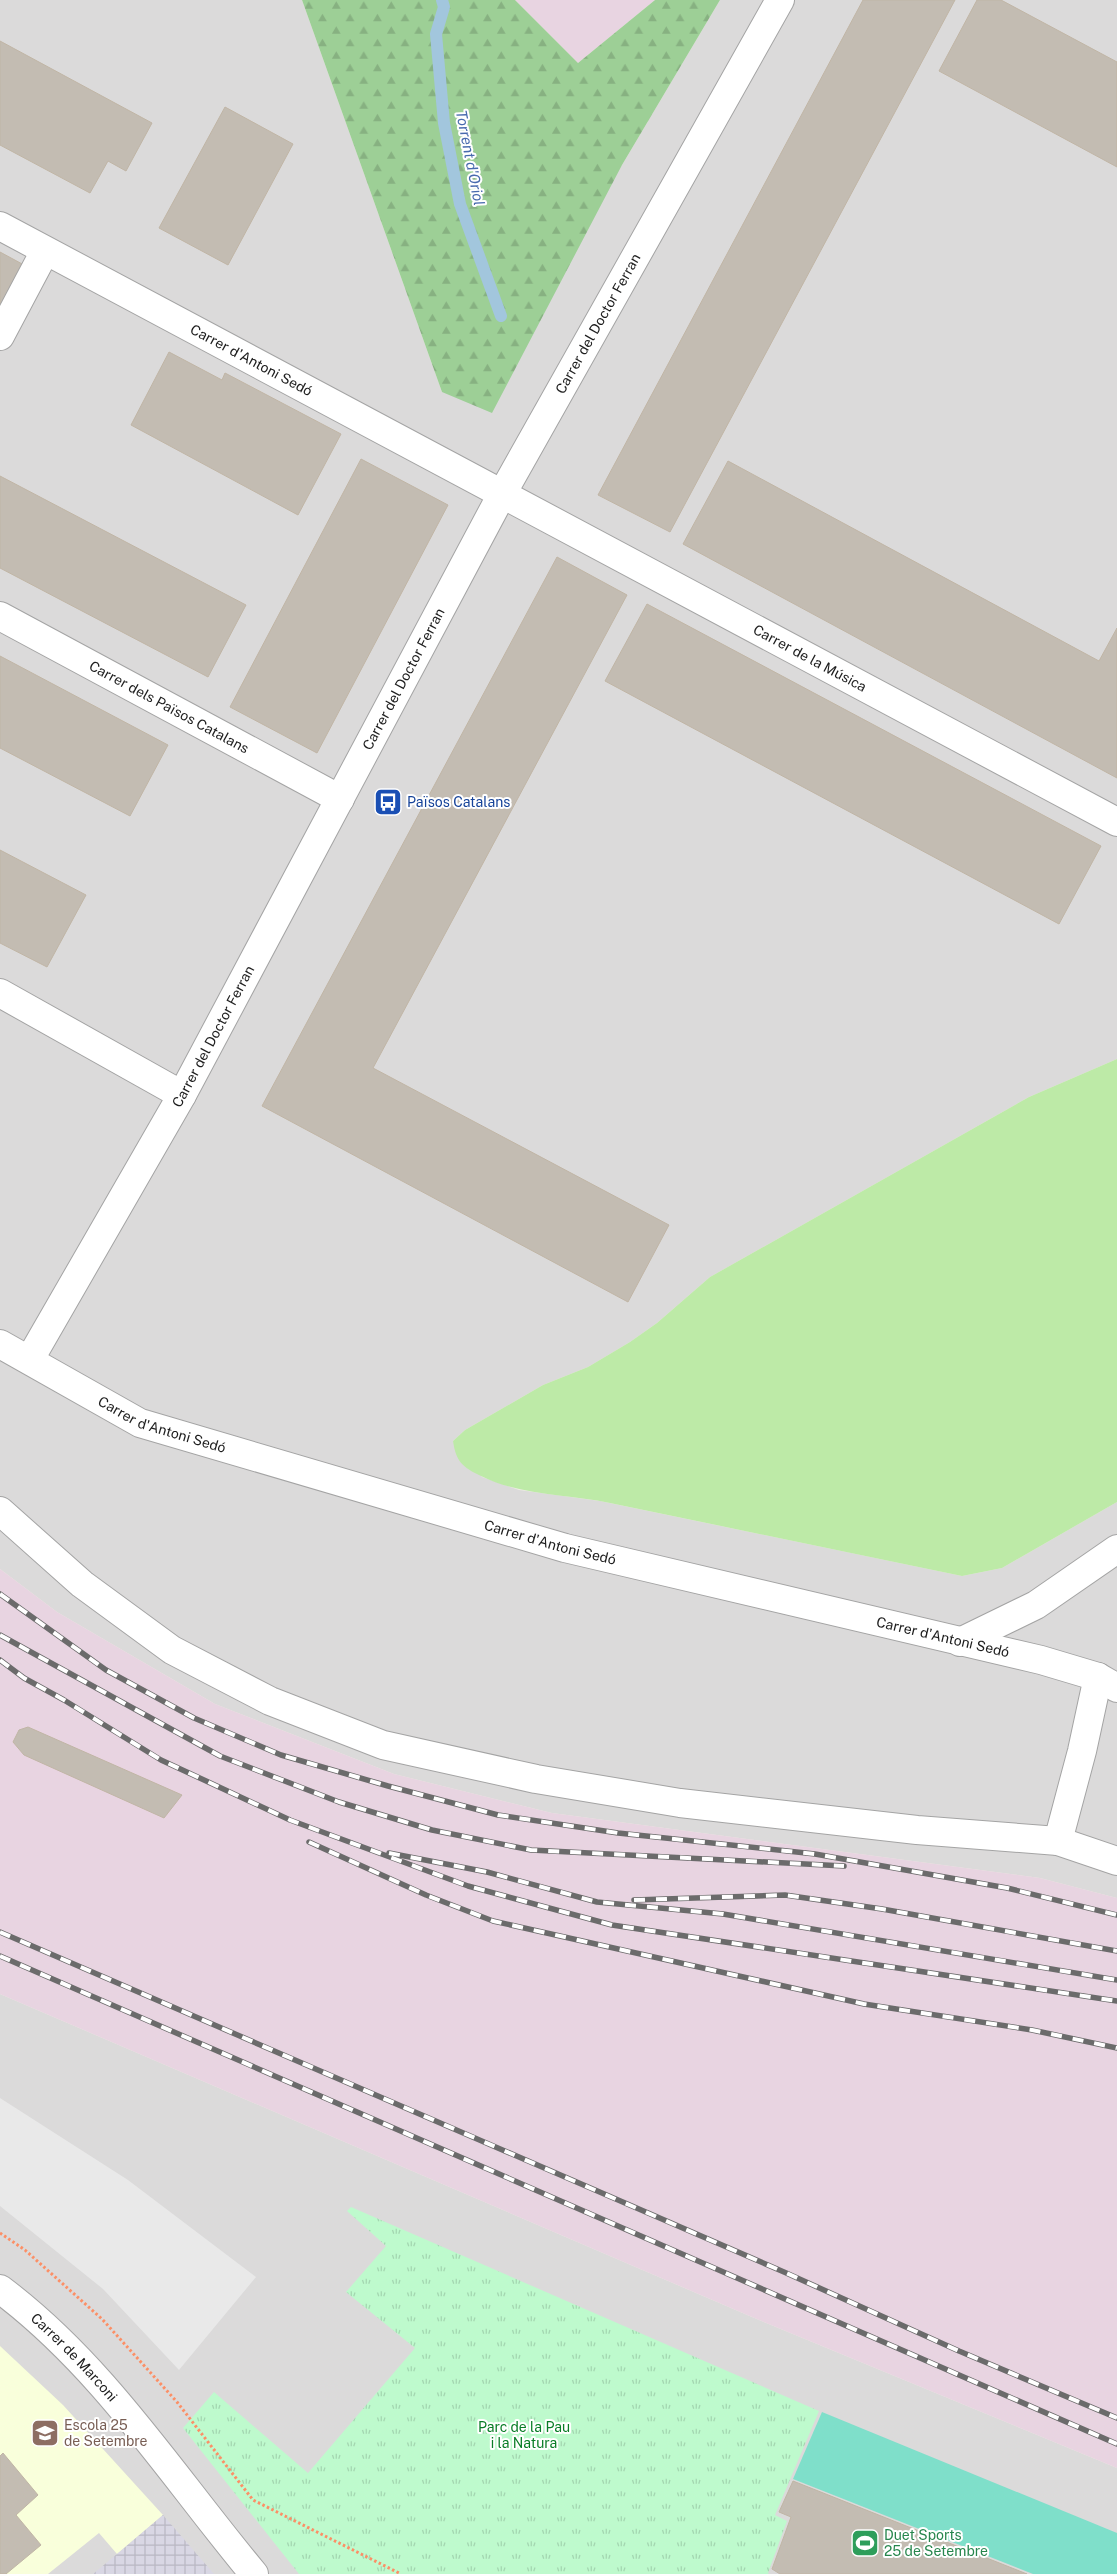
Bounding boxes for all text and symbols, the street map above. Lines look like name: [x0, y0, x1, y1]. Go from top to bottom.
water label: Torrent d'Oriol: [453, 109, 488, 207]
street label: Carrer del Doctor Ferran: [552, 251, 644, 397]
street label: Carrer d'Antoni Sedó: [188, 321, 315, 399]
street label: Carrer del Doctor Ferran: [359, 605, 448, 753]
street label: Carrer de la Música: [751, 621, 869, 695]
street label: Carrer dels Països Catalans: [86, 658, 252, 756]
bus stop icon: Països Catalans: [373, 787, 403, 817]
place label: Països Catalans: [407, 794, 510, 810]
street label: Carrer del Doctor Ferran: [169, 963, 257, 1110]
street label: Carrer d'Antoni Sedó: [95, 1393, 228, 1456]
street label: Carrer d'Antoni Sedó: [482, 1517, 618, 1568]
street label: Carrer d'Antoni Sedó: [875, 1614, 1011, 1660]
street label: Carrer de Marconi: [28, 2310, 121, 2405]
place label: Escola 25 de Setembre: [64, 2417, 148, 2449]
school or university icon: Escola 25 de Setembre: [30, 2418, 60, 2448]
park label: Parc de la Pau i la Natura: [478, 2419, 570, 2451]
place label: Duet Sports 25 de Setembre: [884, 2527, 988, 2559]
sports icon: Duet Sports 25 de Setembre: [850, 2528, 880, 2558]

